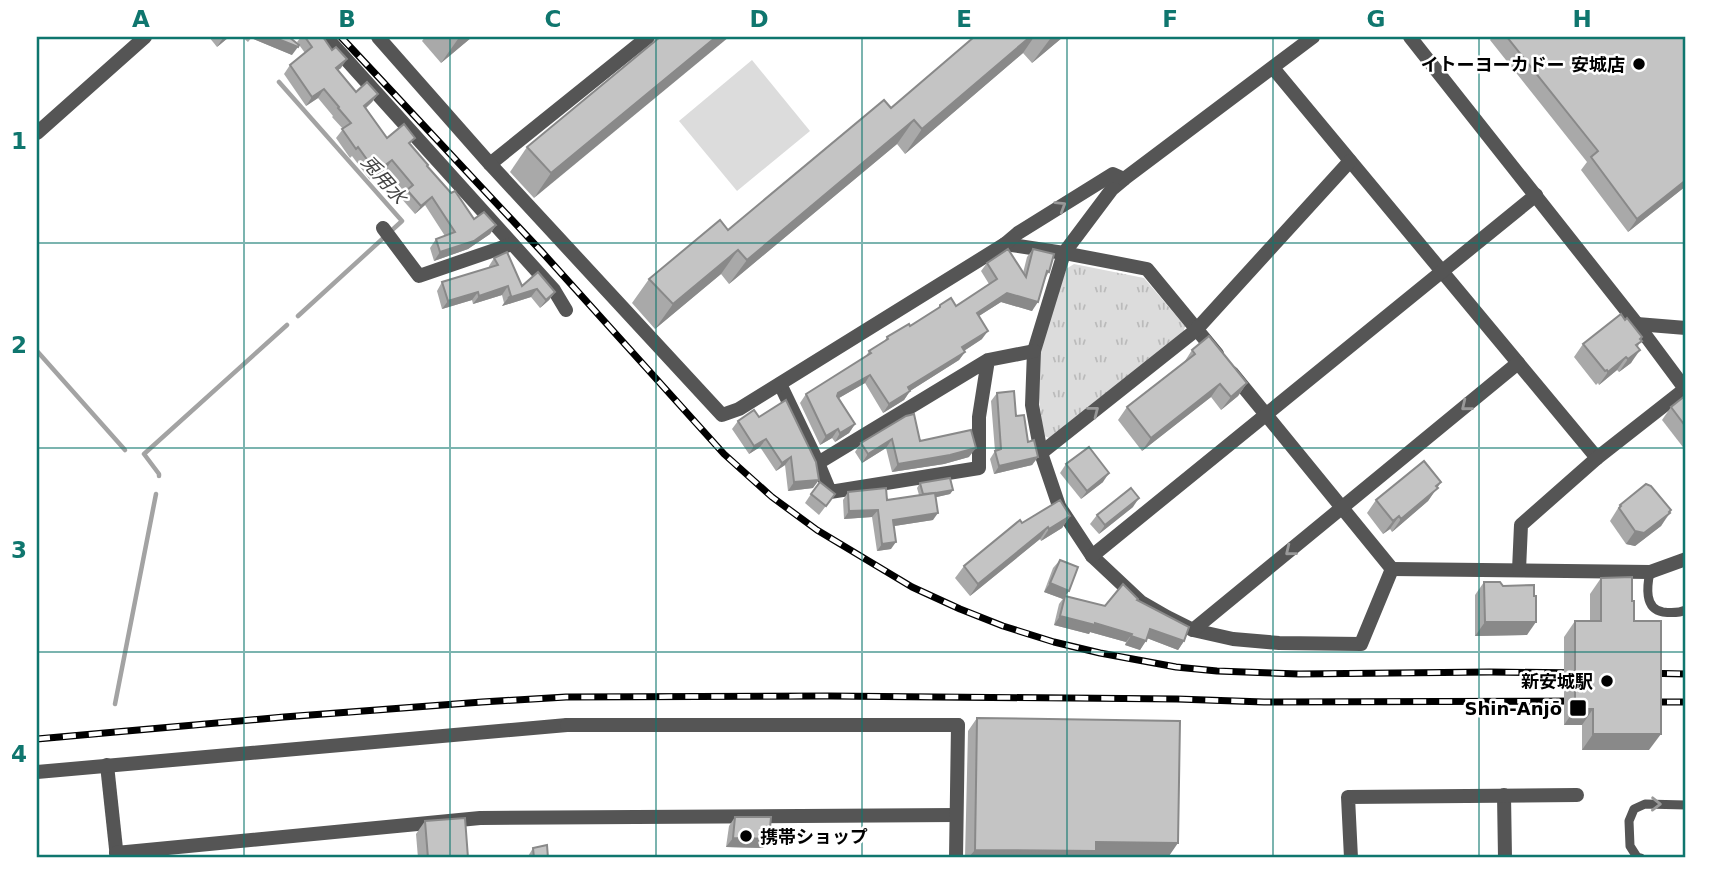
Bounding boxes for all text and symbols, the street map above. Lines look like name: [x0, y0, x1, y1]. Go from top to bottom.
text: A: [132, 6, 150, 32]
text: B: [338, 6, 356, 32]
text: C: [545, 6, 561, 32]
text: D: [749, 6, 769, 32]
text: E: [956, 6, 972, 32]
text: F: [1162, 6, 1178, 32]
text: G: [1367, 6, 1385, 32]
text: H: [1572, 6, 1592, 32]
place label: イトーヨーカドー 安城店: [1421, 54, 1625, 75]
marker: イトーヨーカドー 安城店: [1631, 56, 1647, 72]
text: 1: [11, 128, 27, 154]
water label: 兎用水: [357, 150, 412, 209]
one-way arrow: [1054, 201, 1067, 214]
text: 2: [11, 332, 27, 358]
one-way arrow: [1461, 398, 1474, 410]
one-way arrow: [1087, 406, 1099, 419]
text: 3: [11, 537, 27, 563]
one-way arrow: [1285, 542, 1297, 555]
place label: 新安城駅: [1521, 671, 1593, 692]
marker: 新安城駅: [1599, 673, 1615, 689]
place label: Shin-Anjō: [1464, 698, 1562, 719]
marker: Shin-Anjō: [1568, 698, 1588, 718]
text: 4: [11, 741, 27, 767]
one-way arrow: [1652, 796, 1662, 812]
place label: 携帯ショップ: [760, 826, 868, 847]
marker: 携帯ショップ: [738, 828, 754, 844]

